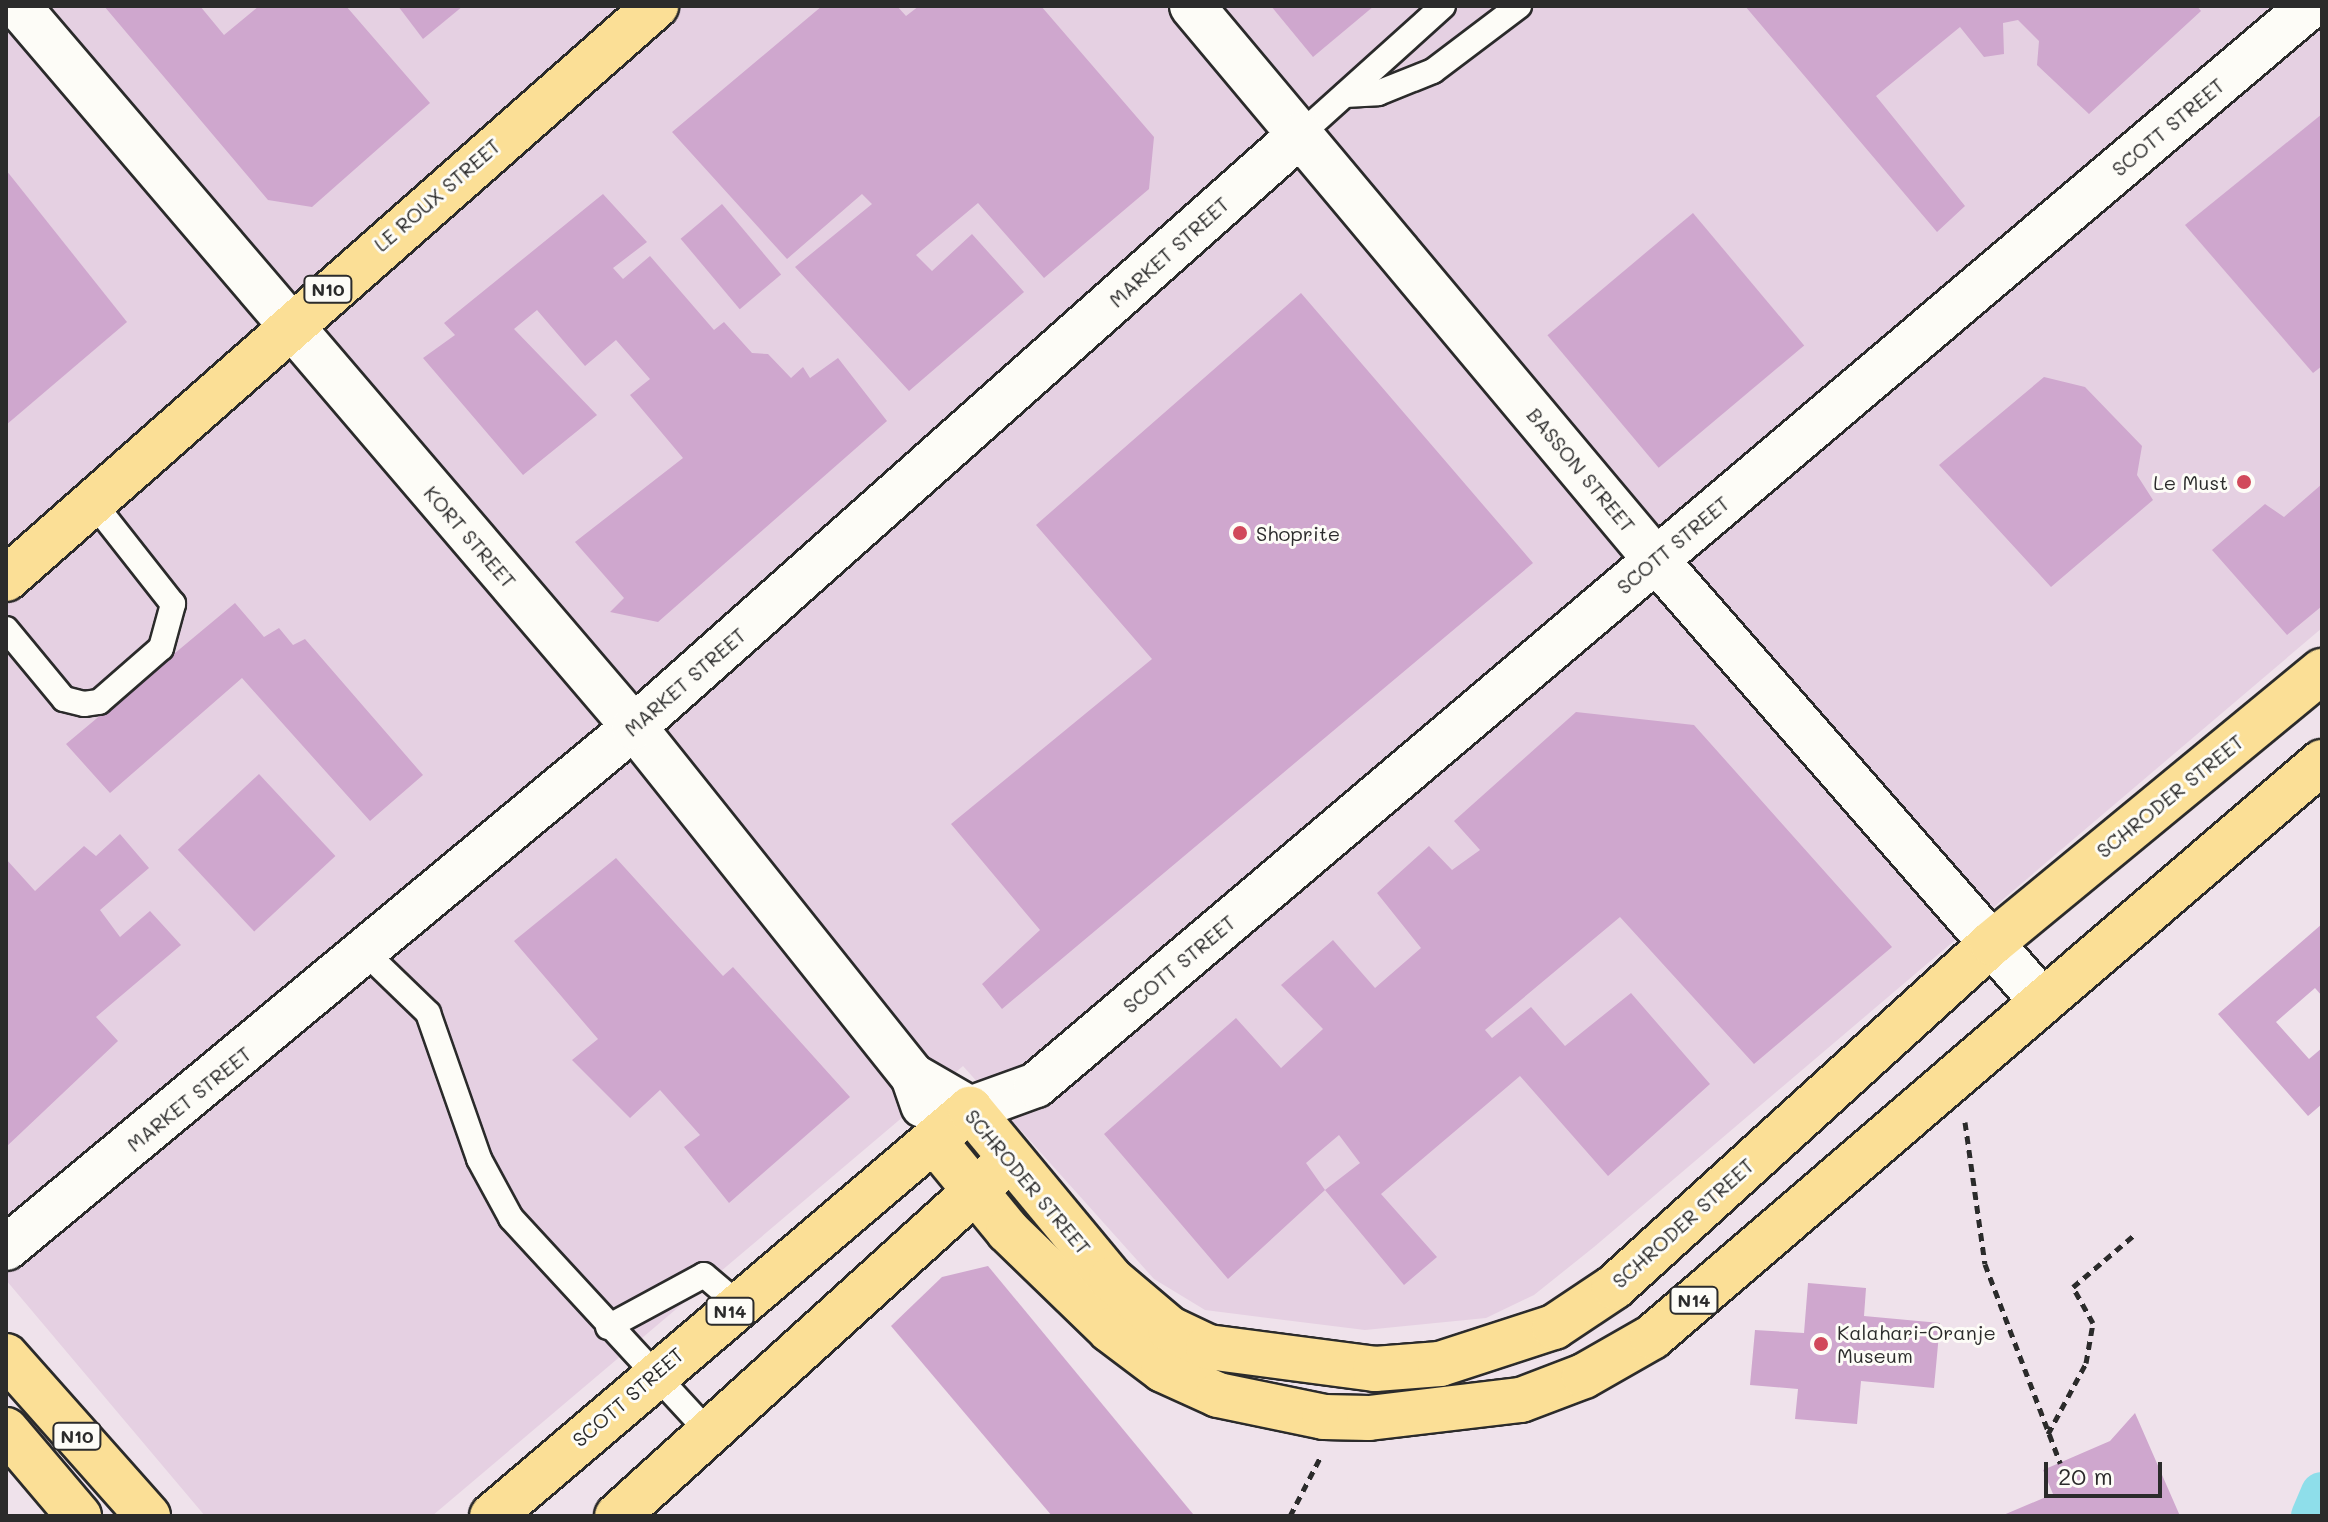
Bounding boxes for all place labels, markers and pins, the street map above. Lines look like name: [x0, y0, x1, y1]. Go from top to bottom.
place label: Le Must: [2153, 470, 2228, 494]
marker: Le Must: [2235, 473, 2253, 491]
place label: Shoprite: [1256, 521, 1340, 545]
marker: Shoprite: [1231, 524, 1249, 542]
place label: Kalahari-Oranje Museum: [1837, 1320, 1996, 1367]
marker: Kalahari-Oranje Museum: [1812, 1335, 1830, 1353]

